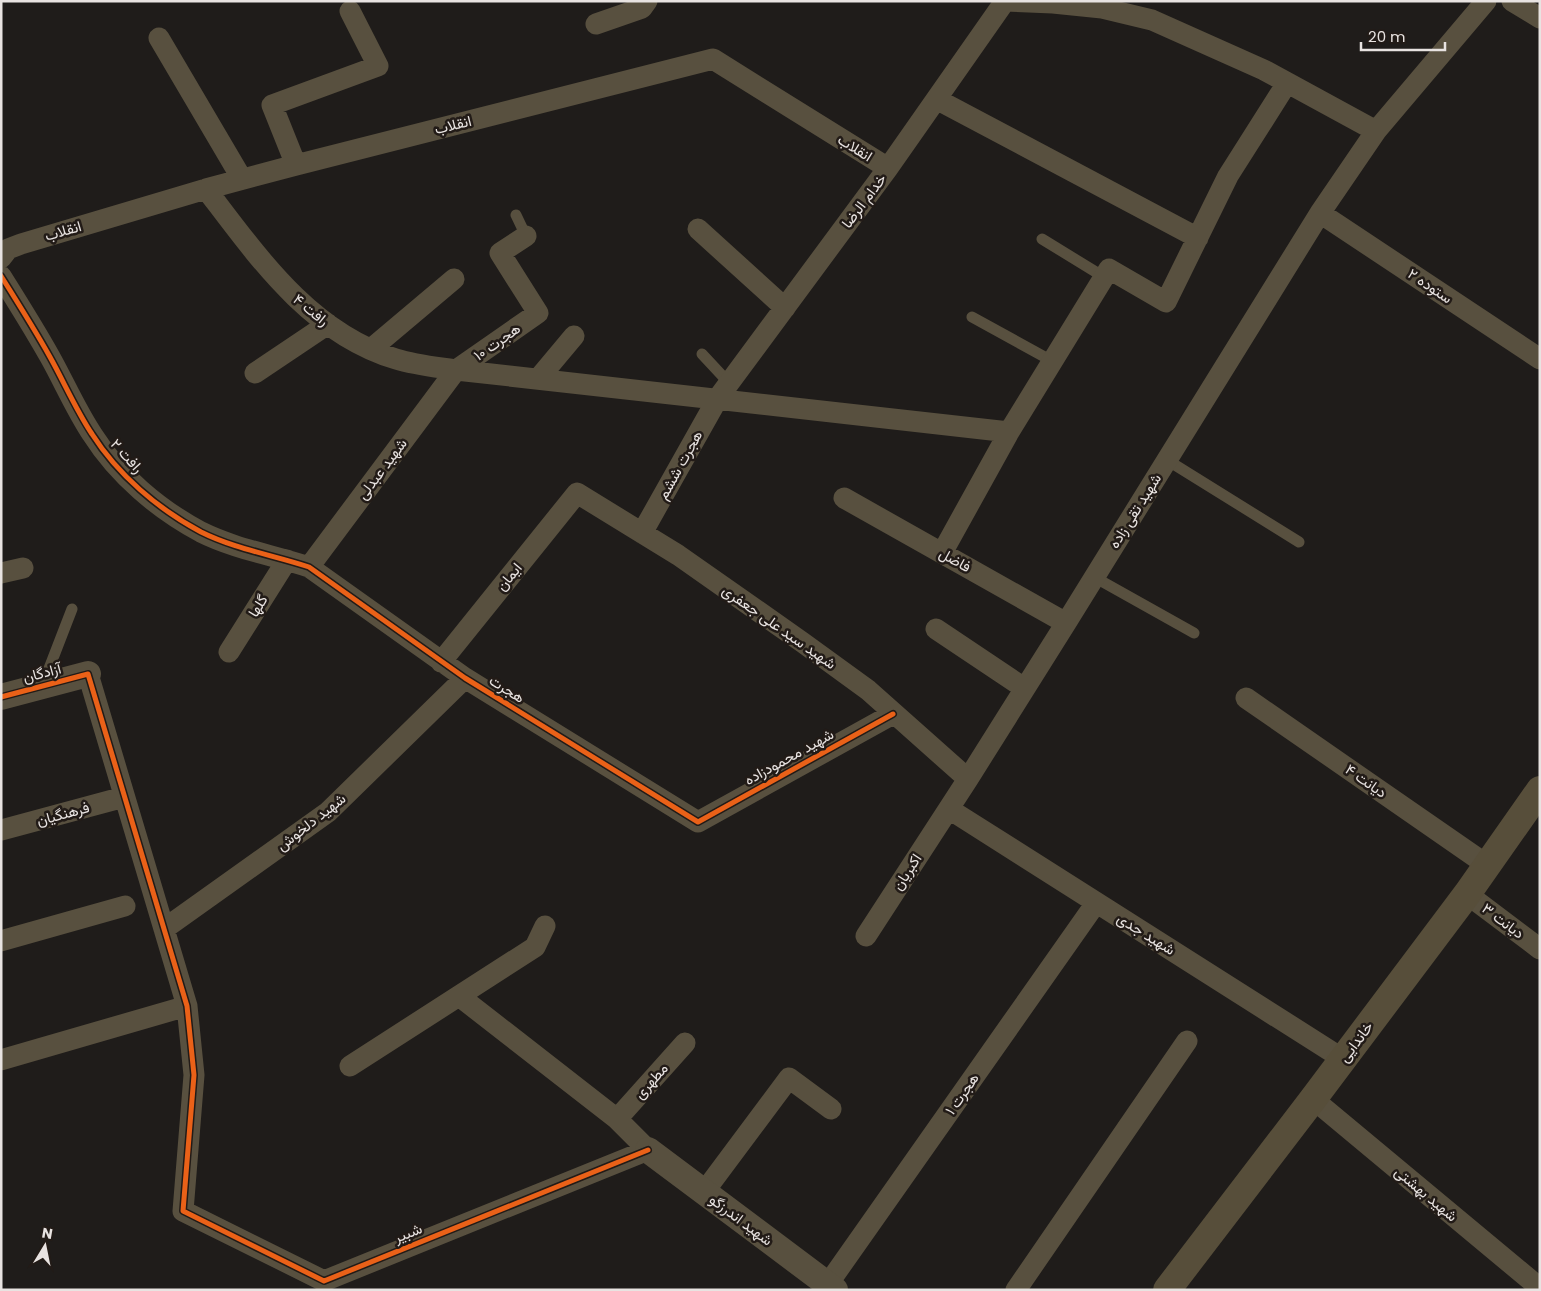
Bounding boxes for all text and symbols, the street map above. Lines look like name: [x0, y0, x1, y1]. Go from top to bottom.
scale bar: [1361, 20, 1445, 52]
text: 20 m: [1368, 26, 1406, 47]
street label: انقلاب: [432, 110, 474, 139]
street label: انقلاب: [834, 129, 877, 166]
street label: خدام الرضا: [836, 169, 891, 232]
street label: انقلاب: [42, 215, 84, 246]
street label: ستوده ۲: [1404, 263, 1457, 308]
street label: رافت ۴: [289, 289, 334, 331]
street label: هجرت ۱۰: [469, 318, 524, 365]
street label: هجرت ششم: [652, 426, 707, 503]
street label: رافت ۲: [106, 434, 149, 478]
street label: شهید عبدلی: [352, 434, 412, 504]
street label: شهید تقی زاده: [1103, 469, 1166, 552]
street label: فاضل: [936, 542, 975, 577]
street label: ایمان: [491, 558, 526, 595]
street label: شهید سید علی جعفری: [718, 579, 841, 674]
street label: گلها: [243, 590, 273, 621]
street label: آزادگان: [20, 657, 65, 688]
street label: هجرت: [485, 669, 529, 708]
street label: شهید محمودزاده: [740, 723, 837, 790]
street label: دیانت ۴: [1341, 759, 1391, 803]
street label: شهید دلخوش: [272, 788, 350, 855]
street label: فرهنگیان: [34, 796, 92, 831]
street label: اکبریان: [887, 849, 926, 894]
street label: دیانت ۳: [1478, 898, 1529, 943]
street label: شهید جدی: [1113, 907, 1180, 960]
street label: خاندایی: [1333, 1017, 1378, 1066]
street label: مطهری: [629, 1058, 672, 1103]
street label: هجرت ۱: [940, 1069, 984, 1119]
street label: شهید بهشتی: [1390, 1161, 1462, 1226]
street label: شهید اندرزگو: [705, 1189, 777, 1250]
street label: شبیر: [390, 1217, 425, 1248]
north arrow: [20, 1221, 70, 1271]
text: N: [40, 1222, 54, 1244]

